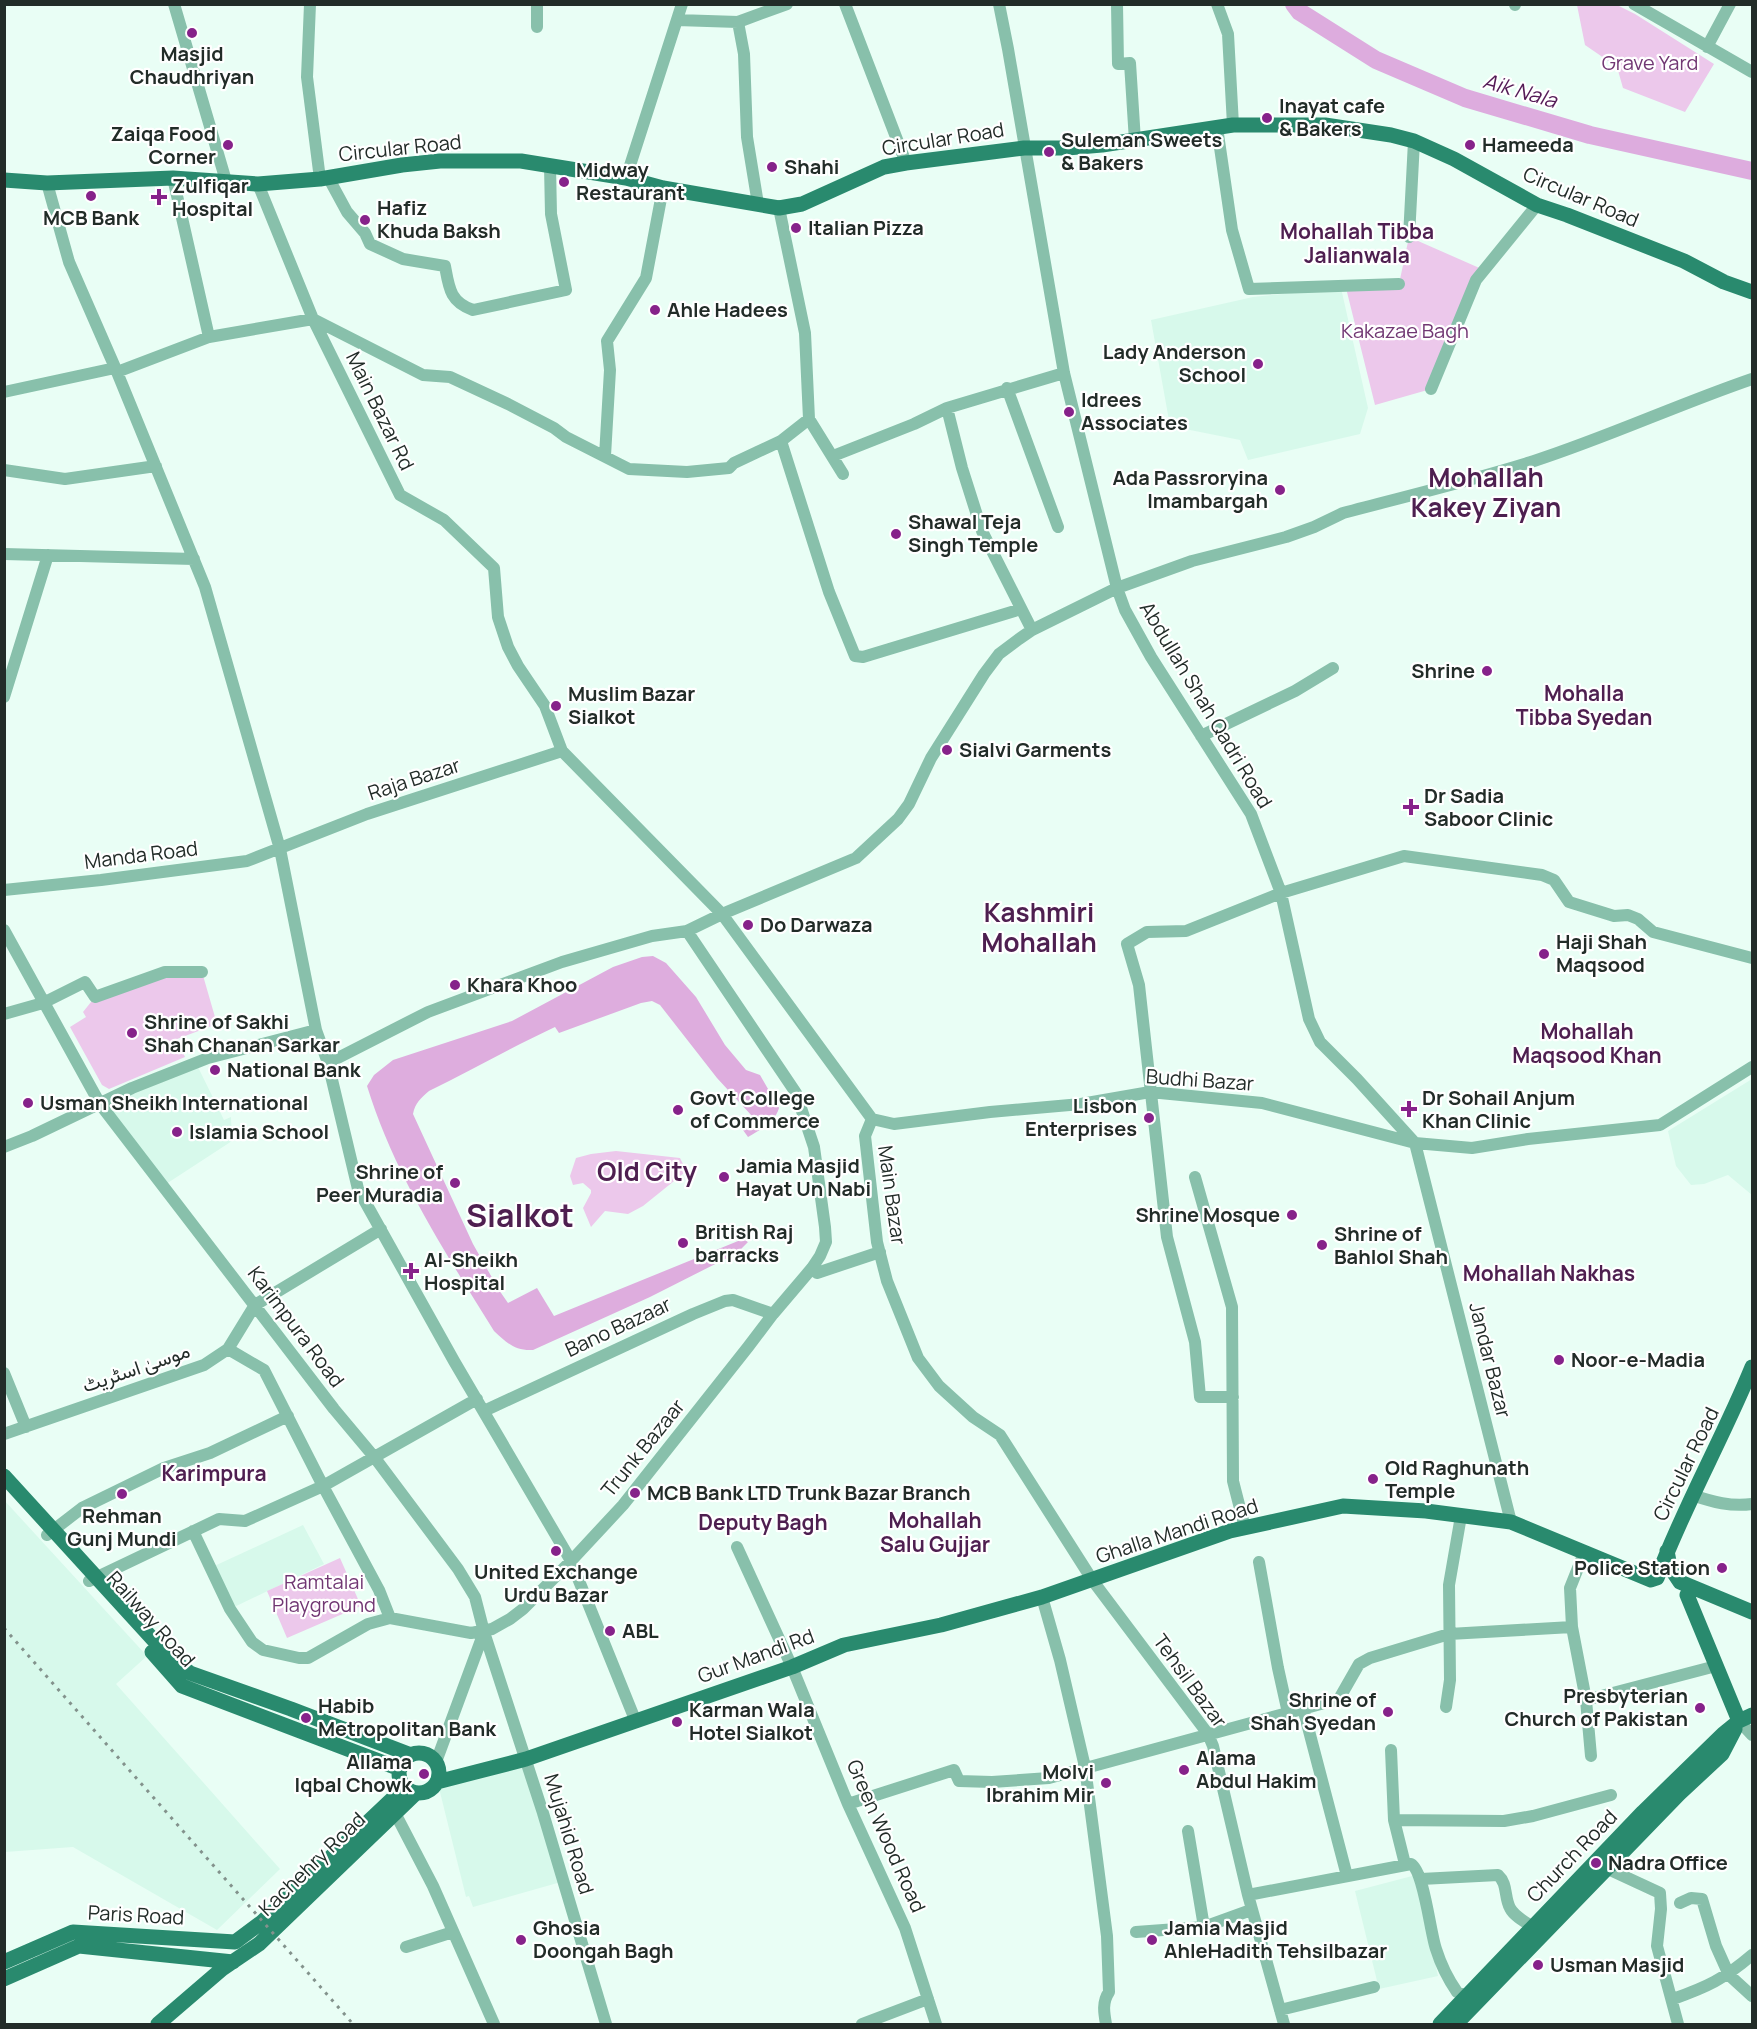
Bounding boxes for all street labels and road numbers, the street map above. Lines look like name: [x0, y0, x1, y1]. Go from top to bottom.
street label: Circular Road: [880, 116, 1006, 161]
street label: Circular Road: [337, 128, 463, 167]
street label: Circular Road: [1519, 160, 1643, 233]
street label: Main Bazar Rd: [340, 347, 421, 475]
street label: Abdullah Shah Qadri Road: [1134, 596, 1279, 813]
street label: Raja Bazar: [364, 751, 463, 806]
street label: Manda Road: [83, 834, 199, 875]
street label: Budhi Bazar: [1145, 1062, 1255, 1097]
street label: Main Bazar: [872, 1143, 913, 1246]
street label: Karimpura Road: [242, 1261, 351, 1393]
street label: Bano Bazaar: [561, 1290, 675, 1363]
street label: Jandar Bazar: [1463, 1299, 1518, 1420]
street label: موسیٰ اسٹریٹ: [78, 1337, 193, 1399]
street label: Trunk Bazaar: [595, 1393, 690, 1502]
street label: Circular Road: [1646, 1402, 1725, 1525]
street label: Ghalla Mandi Road: [1092, 1492, 1261, 1570]
street label: Railway Road: [101, 1565, 202, 1672]
street label: Gur Mandi Rd: [694, 1622, 818, 1689]
street label: Tehsil Bazar: [1147, 1629, 1233, 1733]
street label: Green Wood Road: [841, 1755, 932, 1916]
street label: Mujahid Road: [538, 1770, 601, 1897]
street label: Church Road: [1520, 1803, 1623, 1908]
street label: Kachehry Road: [252, 1806, 371, 1921]
street label: Paris Road: [87, 1898, 185, 1931]

